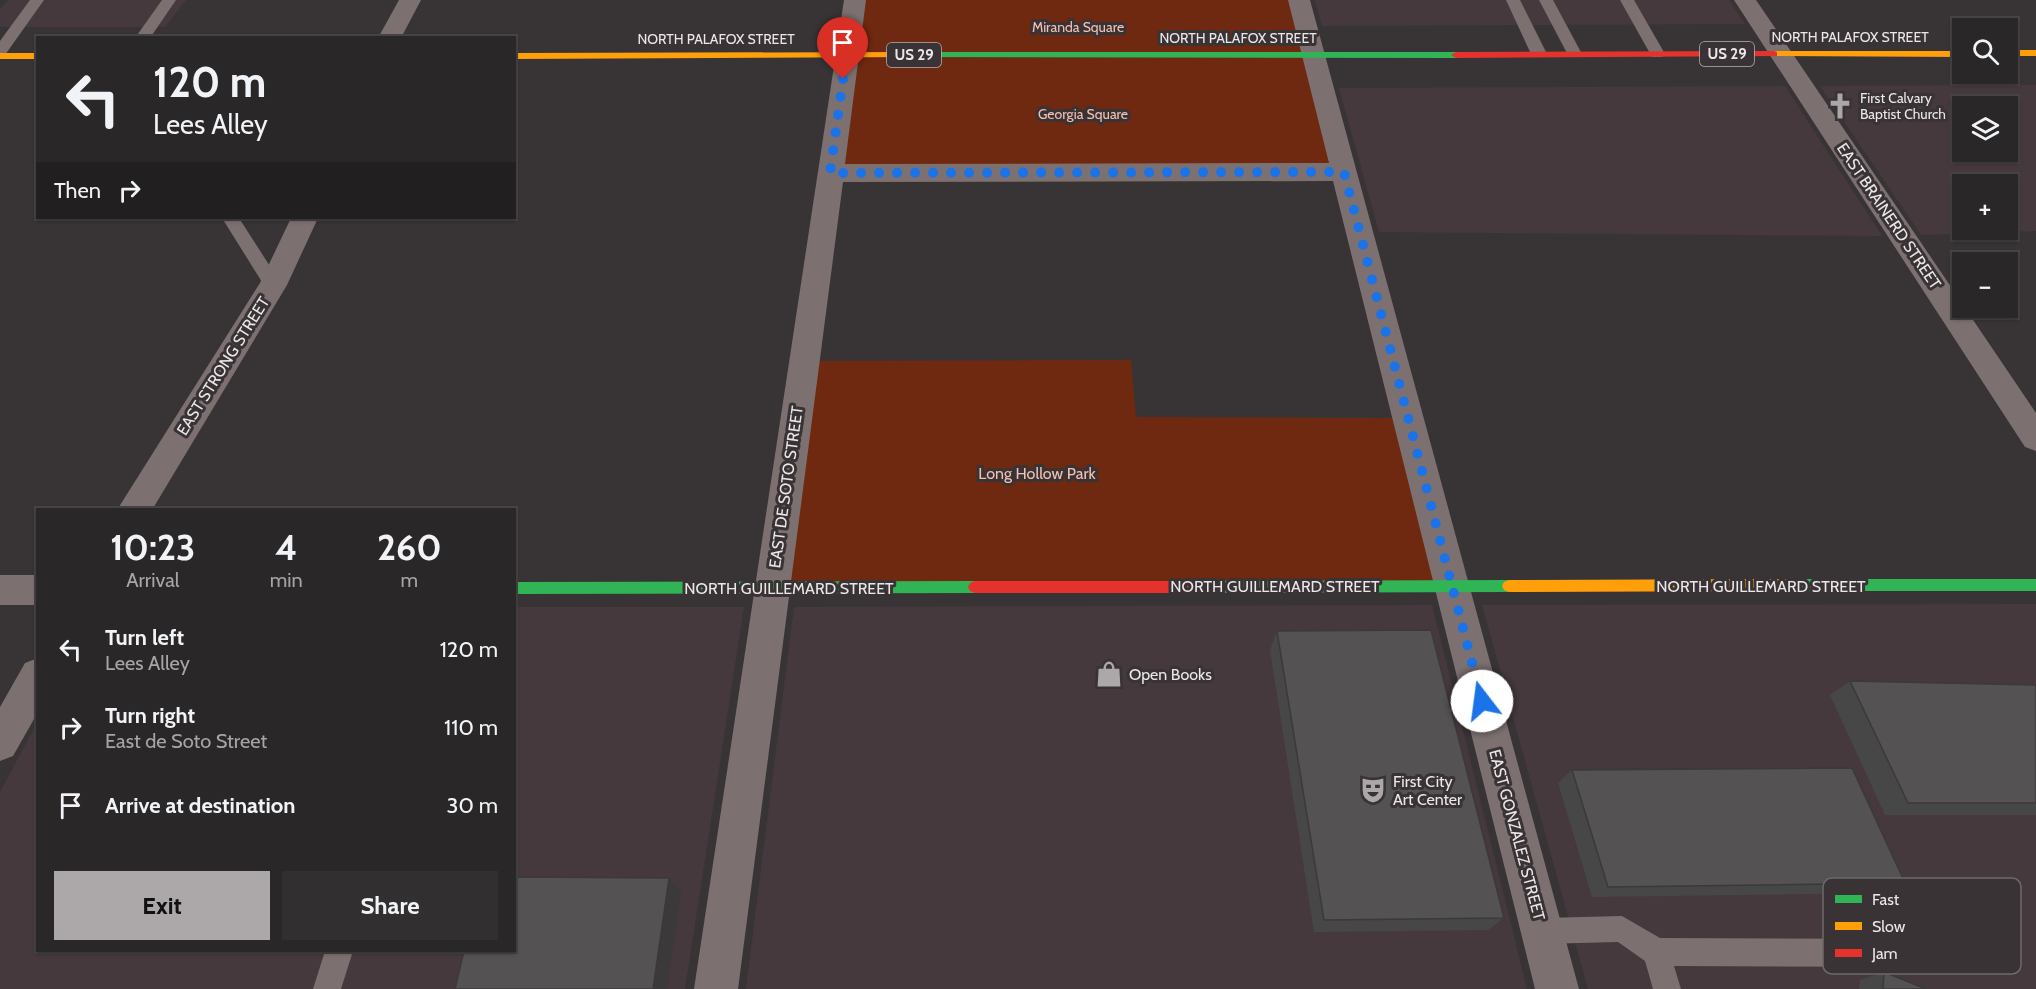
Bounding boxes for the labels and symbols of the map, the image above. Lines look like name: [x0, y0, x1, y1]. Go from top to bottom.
pin: [817, 17, 868, 79]
park label: Miranda Square: [1032, 18, 1124, 36]
street label: NORTH PALAFOX STREET: [1771, 28, 1929, 46]
street label: NORTH PALAFOX STREET: [1159, 29, 1317, 47]
street label: NORTH PALAFOX STREET: [637, 30, 795, 48]
road number: US 29: [1700, 42, 1754, 66]
road number: US 29: [887, 43, 941, 67]
place label: First Calvary Baptist Church: [1860, 89, 1946, 123]
church icon: First Calvary Baptist Church: [1825, 91, 1855, 121]
park label: Georgia Square: [1038, 105, 1128, 123]
street label: EAST BRAINERD STREET: [1833, 139, 1945, 293]
street label: EAST STRONG STREET: [173, 293, 274, 439]
street label: EAST DE SOTO STREET: [765, 404, 807, 569]
park label: Long Hollow Park: [978, 464, 1096, 483]
street label: NORTH GUILLEMARD STREET: [1170, 577, 1380, 596]
street label: NORTH GUILLEMARD STREET: [1656, 577, 1866, 596]
street label: NORTH GUILLEMARD STREET: [684, 579, 894, 598]
shop icon: Open Books: [1094, 659, 1124, 689]
place label: Open Books: [1129, 665, 1212, 684]
position arrow: [1450, 669, 1514, 733]
street label: EAST GONZALEZ STREET: [1485, 747, 1549, 923]
place label: First City Art Center: [1393, 772, 1463, 809]
theatre icon: First City Art Center: [1358, 775, 1388, 805]
legend: [1823, 878, 2021, 974]
text: Fast: [1872, 890, 1900, 909]
text: Slow: [1872, 917, 1906, 936]
text: Jam: [1871, 944, 1898, 963]

